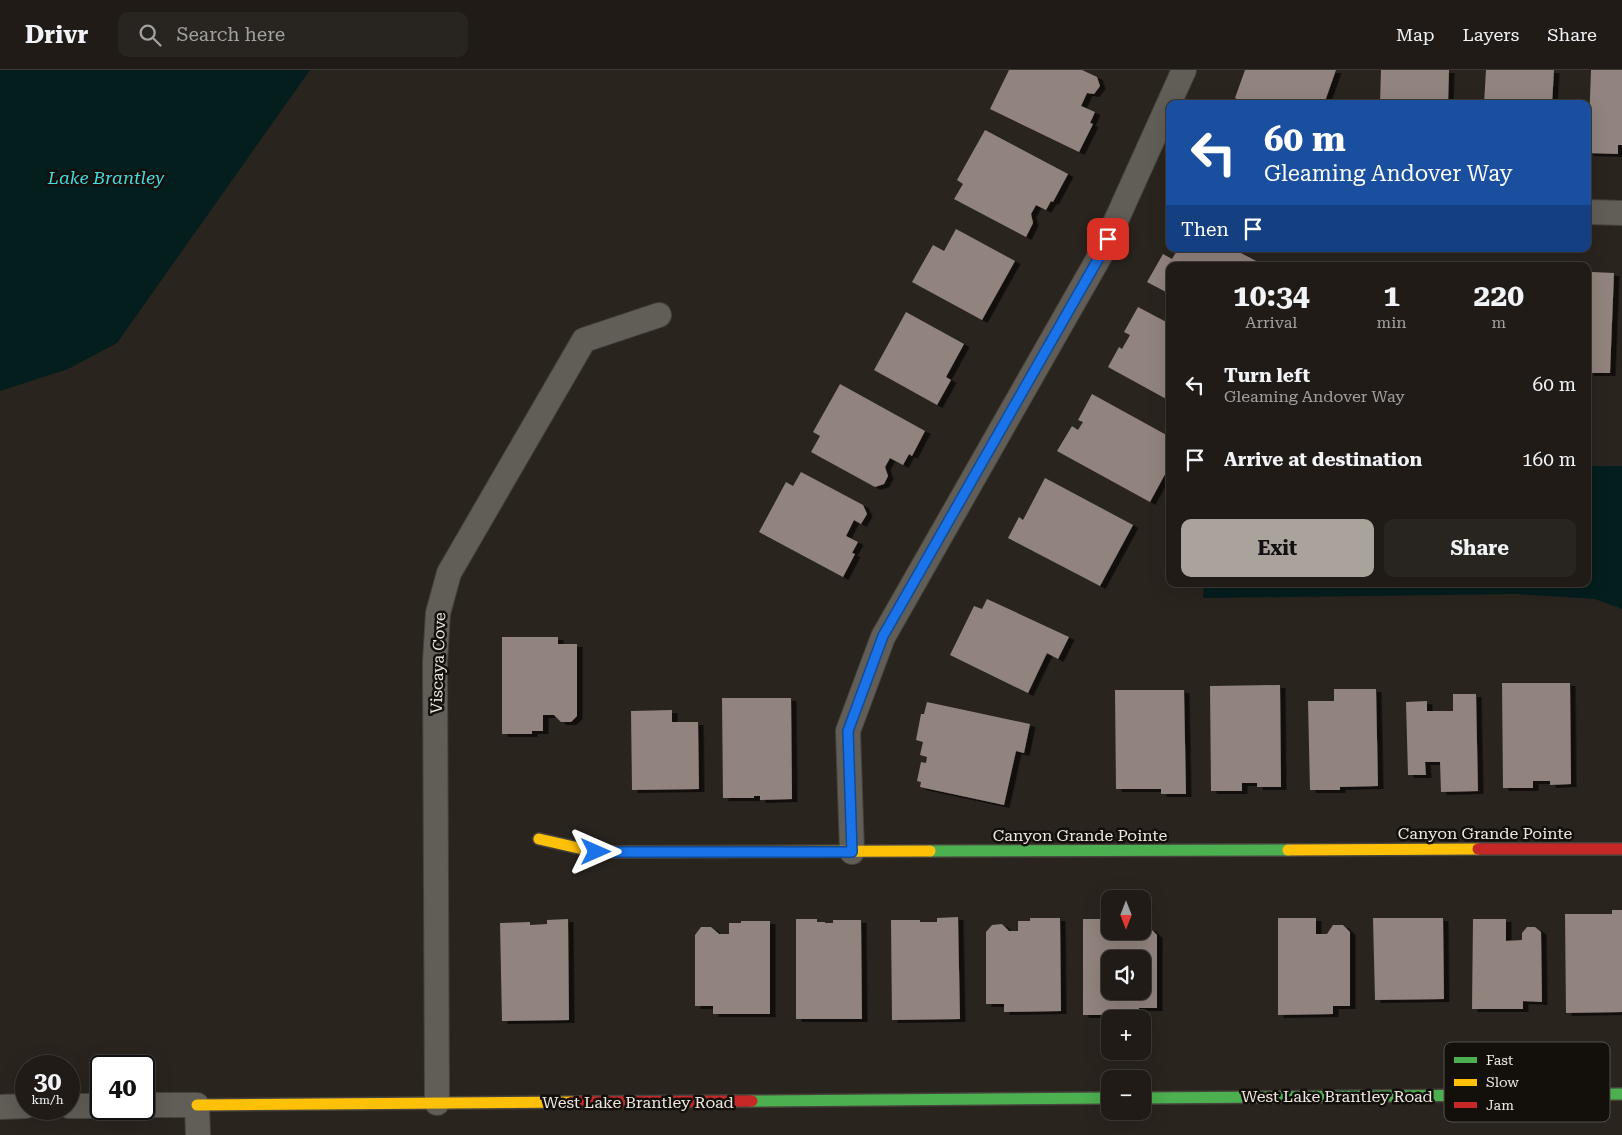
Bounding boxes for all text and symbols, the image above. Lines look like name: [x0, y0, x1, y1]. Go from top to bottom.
search box: [118, 12, 468, 57]
text: Drivr: [25, 21, 88, 49]
icon: search: [136, 21, 164, 49]
text: Search here: [176, 23, 285, 46]
text: Map: [1396, 24, 1435, 45]
text: Layers: [1463, 24, 1519, 45]
text: Share: [1547, 24, 1597, 45]
text: 60 m: [1264, 119, 1346, 160]
icon: left: [1181, 120, 1246, 185]
text: Gleaming Andover Way: [1264, 161, 1513, 186]
water label: Lake Brantley: [47, 167, 165, 188]
icon: arrive: [1239, 215, 1267, 243]
pin: [1087, 218, 1129, 260]
text: Then: [1181, 218, 1229, 241]
icon: arrive: [1094, 225, 1122, 253]
text: 10:34: [1233, 278, 1310, 313]
text: 1: [1383, 278, 1400, 313]
text: 220: [1474, 278, 1524, 313]
text: Arrival: [1245, 313, 1297, 332]
text: min: [1377, 313, 1407, 332]
text: m: [1491, 313, 1506, 332]
text: Turn left: [1224, 364, 1310, 387]
icon: left: [1181, 371, 1209, 399]
text: 60 m: [1533, 373, 1576, 396]
text: Gleaming Andover Way: [1224, 387, 1405, 406]
icon: arrive: [1181, 446, 1209, 474]
text: Arrive at destination: [1224, 448, 1422, 471]
text: 160 m: [1522, 448, 1576, 471]
button: Exit: [1181, 519, 1374, 577]
button: Share: [1384, 519, 1576, 577]
street label: Viscaya Cove: [427, 612, 449, 714]
street label: Canyon Grande Pointe: [1398, 824, 1572, 843]
position arrow: [569, 825, 621, 877]
street label: Canyon Grande Pointe: [993, 826, 1167, 845]
north arrow: [1101, 890, 1151, 940]
map controls: [1101, 890, 1151, 1120]
button: sound: [1101, 950, 1151, 1000]
button: +: [1101, 1010, 1151, 1060]
legend: [1444, 1042, 1610, 1122]
text: Fast: [1486, 1052, 1513, 1068]
speed limit sign: 40: [90, 1055, 155, 1120]
text: 30: [33, 1067, 62, 1096]
button: −: [1101, 1070, 1151, 1120]
text: Slow: [1486, 1074, 1519, 1090]
street label: West Lake Brantley Road: [1241, 1087, 1433, 1106]
text: km/h: [31, 1093, 64, 1107]
street label: West Lake Brantley Road: [542, 1093, 734, 1112]
text: Jam: [1486, 1097, 1514, 1113]

